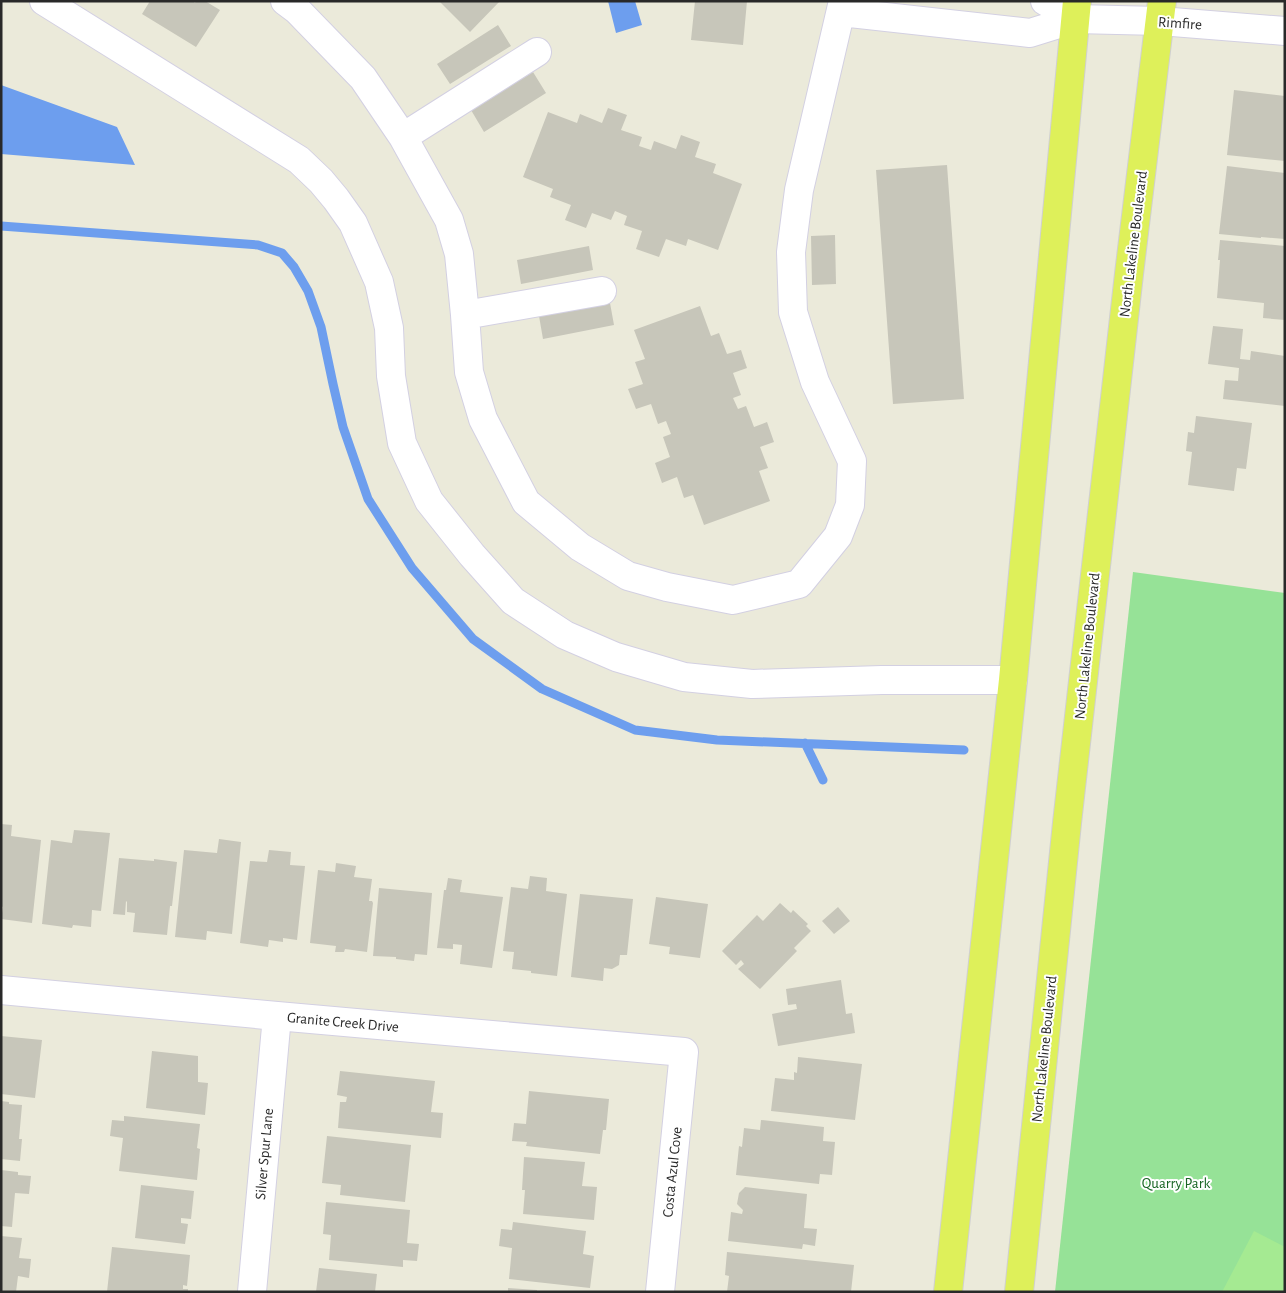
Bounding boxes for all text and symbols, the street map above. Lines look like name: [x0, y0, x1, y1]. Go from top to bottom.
street label: Rimfire: [1158, 14, 1202, 33]
street label: North Lakeline Boulevard: [1117, 170, 1150, 318]
street label: North Lakeline Boulevard: [1072, 572, 1103, 720]
street label: North Lakeline Boulevard: [1029, 975, 1060, 1123]
street label: Granite Creek Drive: [286, 1010, 400, 1035]
street label: Silver Spur Lane: [253, 1107, 276, 1201]
street label: Costa Azul Cove: [660, 1126, 685, 1218]
park label: Quarry Park: [1142, 1176, 1210, 1191]

